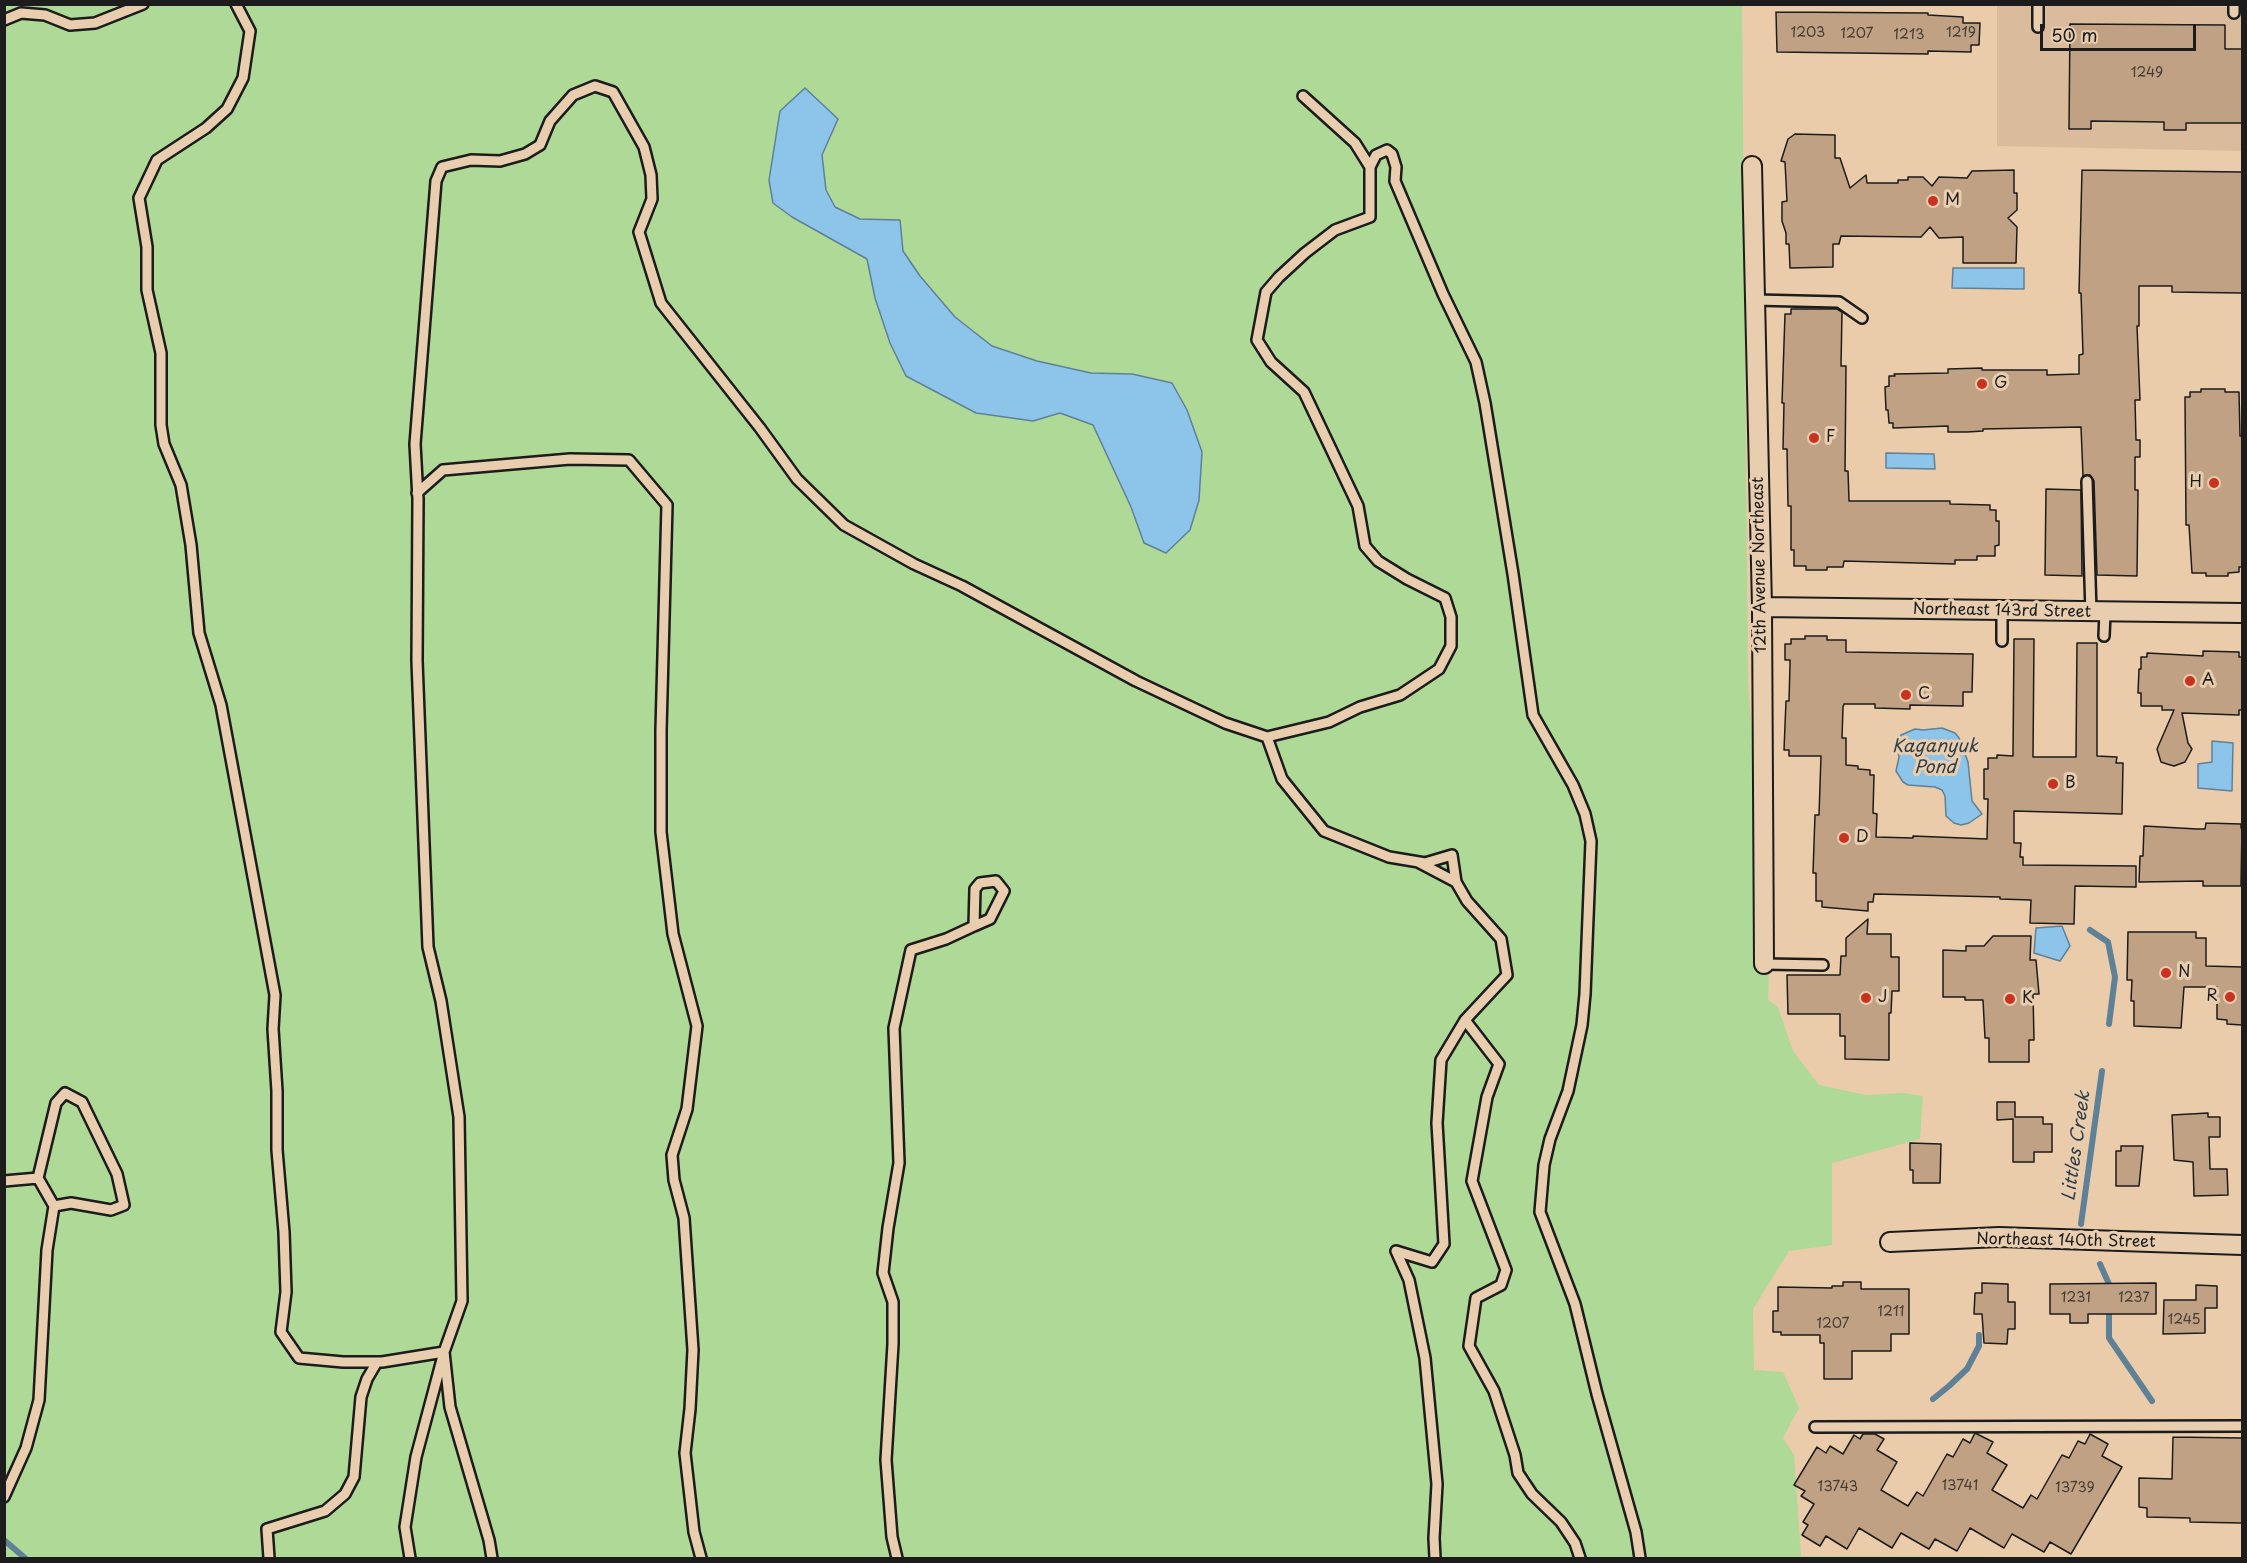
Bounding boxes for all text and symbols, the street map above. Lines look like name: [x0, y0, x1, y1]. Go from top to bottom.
scale bar: [2043, 12, 2199, 50]
text: 50 m: [2051, 21, 2098, 48]
house number: 1203: [1791, 25, 1825, 41]
house number: 1219: [1946, 25, 1976, 41]
house number: 1207: [1840, 26, 1874, 42]
house number: 1213: [1894, 27, 1924, 43]
house number: 1249: [2131, 65, 2163, 81]
place label: M: [1945, 191, 1960, 211]
marker: M: [1926, 194, 1940, 208]
place label: G: [1994, 374, 2007, 394]
marker: G: [1975, 377, 1989, 391]
place label: F: [1826, 428, 1835, 448]
marker: F: [1807, 431, 1821, 445]
place label: H: [2190, 473, 2202, 493]
marker: H: [2207, 476, 2221, 490]
street label: 12th Avenue Northeast: [1749, 477, 1771, 653]
street label: Northeast 143rd Street: [1913, 600, 2091, 622]
place label: A: [2202, 671, 2214, 691]
marker: A: [2183, 674, 2197, 688]
place label: C: [1918, 685, 1930, 705]
marker: C: [1899, 688, 1913, 702]
water label: Kaganyuk Pond: [1892, 736, 1978, 778]
place label: B: [2065, 774, 2076, 794]
marker: B: [2046, 777, 2060, 791]
place label: D: [1856, 828, 1869, 848]
marker: D: [1837, 831, 1851, 845]
place label: N: [2178, 963, 2191, 983]
marker: N: [2159, 966, 2173, 980]
place label: R: [2206, 987, 2218, 1007]
place label: J: [1878, 988, 1888, 1008]
place label: K: [2022, 989, 2033, 1009]
marker: R: [2223, 990, 2237, 1004]
marker: J: [1859, 991, 1873, 1005]
marker: K: [2003, 992, 2017, 1006]
water label: Littles Creek: [2059, 1090, 2095, 1202]
street label: Northeast 140th Street: [1976, 1230, 2156, 1252]
house number: 1231: [2061, 1290, 2091, 1306]
house number: 1237: [2118, 1290, 2150, 1306]
house number: 1211: [1877, 1304, 1905, 1320]
house number: 1245: [2167, 1312, 2201, 1328]
house number: 1207: [1816, 1316, 1850, 1332]
house number: 13741: [1942, 1478, 1978, 1494]
house number: 13743: [1818, 1479, 1858, 1495]
house number: 13739: [2055, 1480, 2095, 1496]

